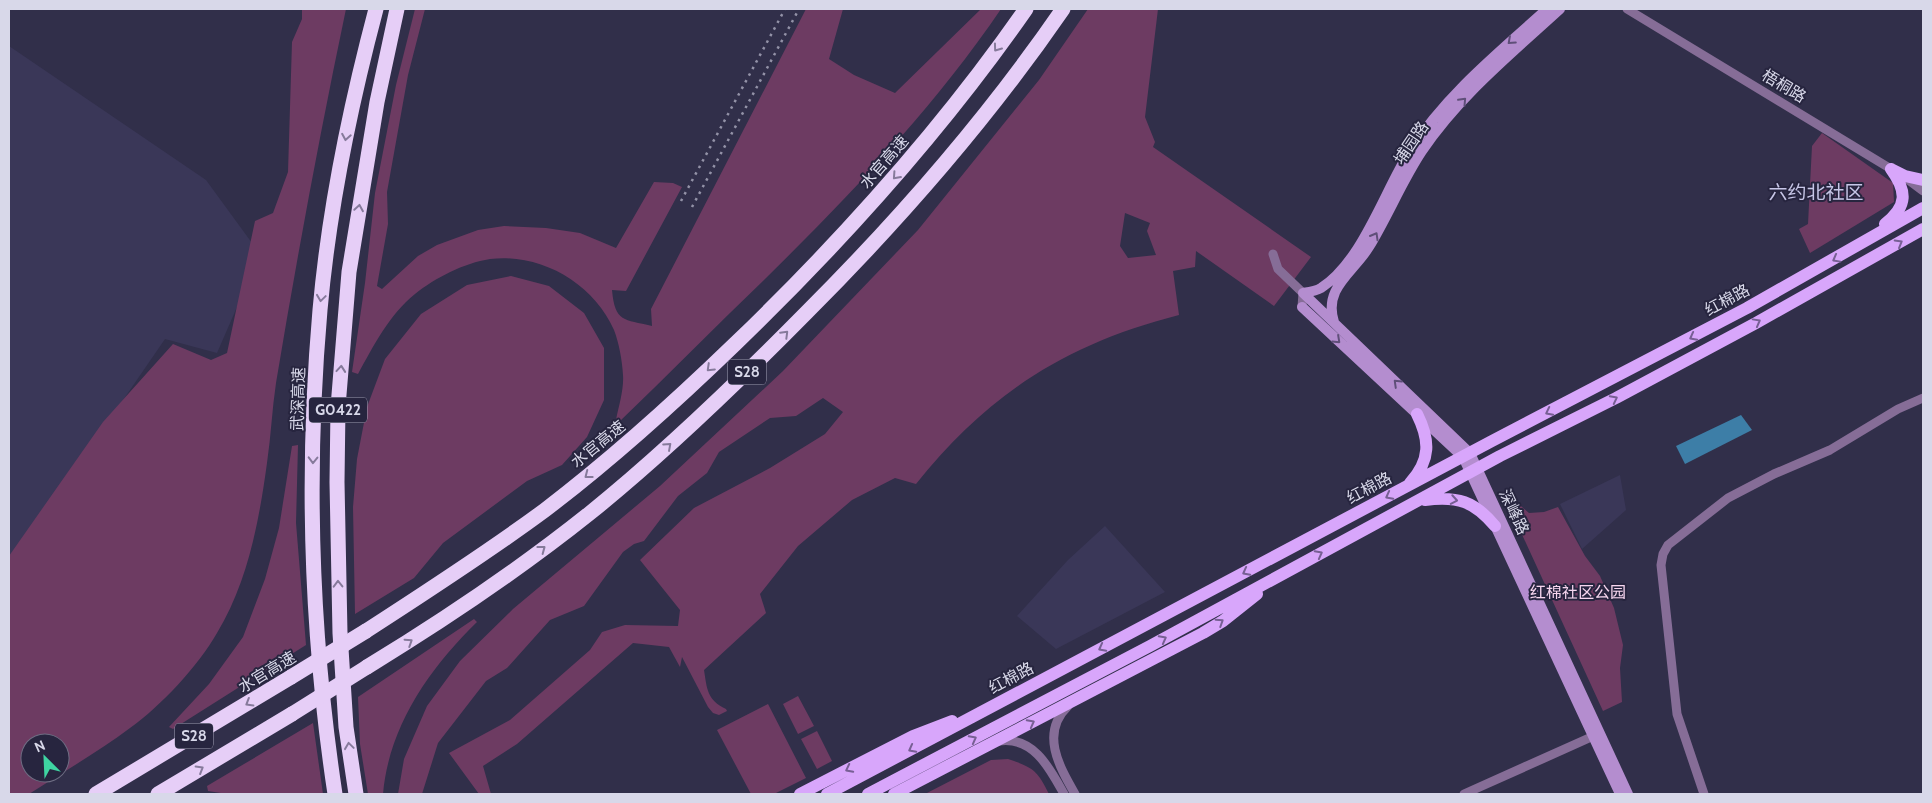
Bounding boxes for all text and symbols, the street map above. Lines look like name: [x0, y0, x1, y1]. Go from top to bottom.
one-way arrow: [1507, 36, 1516, 45]
one-way arrow: [994, 43, 1004, 52]
street label: 梧桐路: [1759, 65, 1809, 107]
one-way arrow: [1457, 97, 1466, 106]
street label: 埔园路: [1390, 118, 1432, 168]
street label: 水官高速: [856, 132, 912, 192]
one-way arrow: [342, 133, 352, 141]
one-way arrow: [893, 170, 902, 179]
district label: 六约北社区: [1768, 181, 1864, 204]
one-way arrow: [353, 203, 363, 212]
one-way arrow: [1369, 233, 1379, 242]
one-way arrow: [1894, 239, 1903, 249]
one-way arrow: [1832, 252, 1841, 262]
street label: 红棉路: [1701, 280, 1753, 320]
one-way arrow: [317, 293, 327, 302]
one-way arrow: [1752, 319, 1761, 329]
one-way arrow: [1689, 330, 1698, 340]
one-way arrow: [780, 331, 789, 340]
one-way arrow: [1332, 334, 1341, 343]
road number: S28: [728, 360, 766, 384]
one-way arrow: [707, 362, 716, 371]
one-way arrow: [335, 365, 346, 373]
street label: 武深高速: [287, 367, 309, 431]
one-way arrow: [1393, 380, 1402, 389]
one-way arrow: [1609, 395, 1618, 405]
road number: G0422: [309, 398, 367, 422]
one-way arrow: [1545, 406, 1554, 416]
street label: 水官高速: [567, 416, 629, 472]
one-way arrow: [662, 443, 671, 452]
one-way arrow: [308, 456, 318, 464]
street label: 红棉路: [1343, 468, 1395, 508]
one-way arrow: [585, 469, 594, 478]
street label: 深峰路: [1495, 486, 1533, 538]
one-way arrow: [1385, 490, 1394, 500]
one-way arrow: [1449, 494, 1458, 504]
one-way arrow: [536, 546, 546, 555]
one-way arrow: [1314, 551, 1323, 561]
one-way arrow: [1242, 566, 1251, 576]
one-way arrow: [333, 580, 344, 588]
park label: 红棉社区公园: [1530, 583, 1626, 602]
one-way arrow: [1215, 619, 1224, 628]
one-way arrow: [1158, 635, 1167, 645]
one-way arrow: [403, 638, 412, 648]
one-way arrow: [1098, 642, 1107, 652]
street label: 水官高速: [235, 647, 299, 697]
street label: 红棉路: [985, 658, 1037, 698]
one-way arrow: [246, 696, 255, 706]
one-way arrow: [1025, 719, 1034, 729]
road number: S28: [175, 724, 213, 748]
north arrow: [20, 733, 70, 783]
one-way arrow: [968, 735, 977, 745]
text: N: [32, 736, 48, 756]
one-way arrow: [344, 742, 354, 750]
one-way arrow: [908, 743, 917, 753]
one-way arrow: [845, 763, 854, 773]
one-way arrow: [194, 766, 203, 776]

